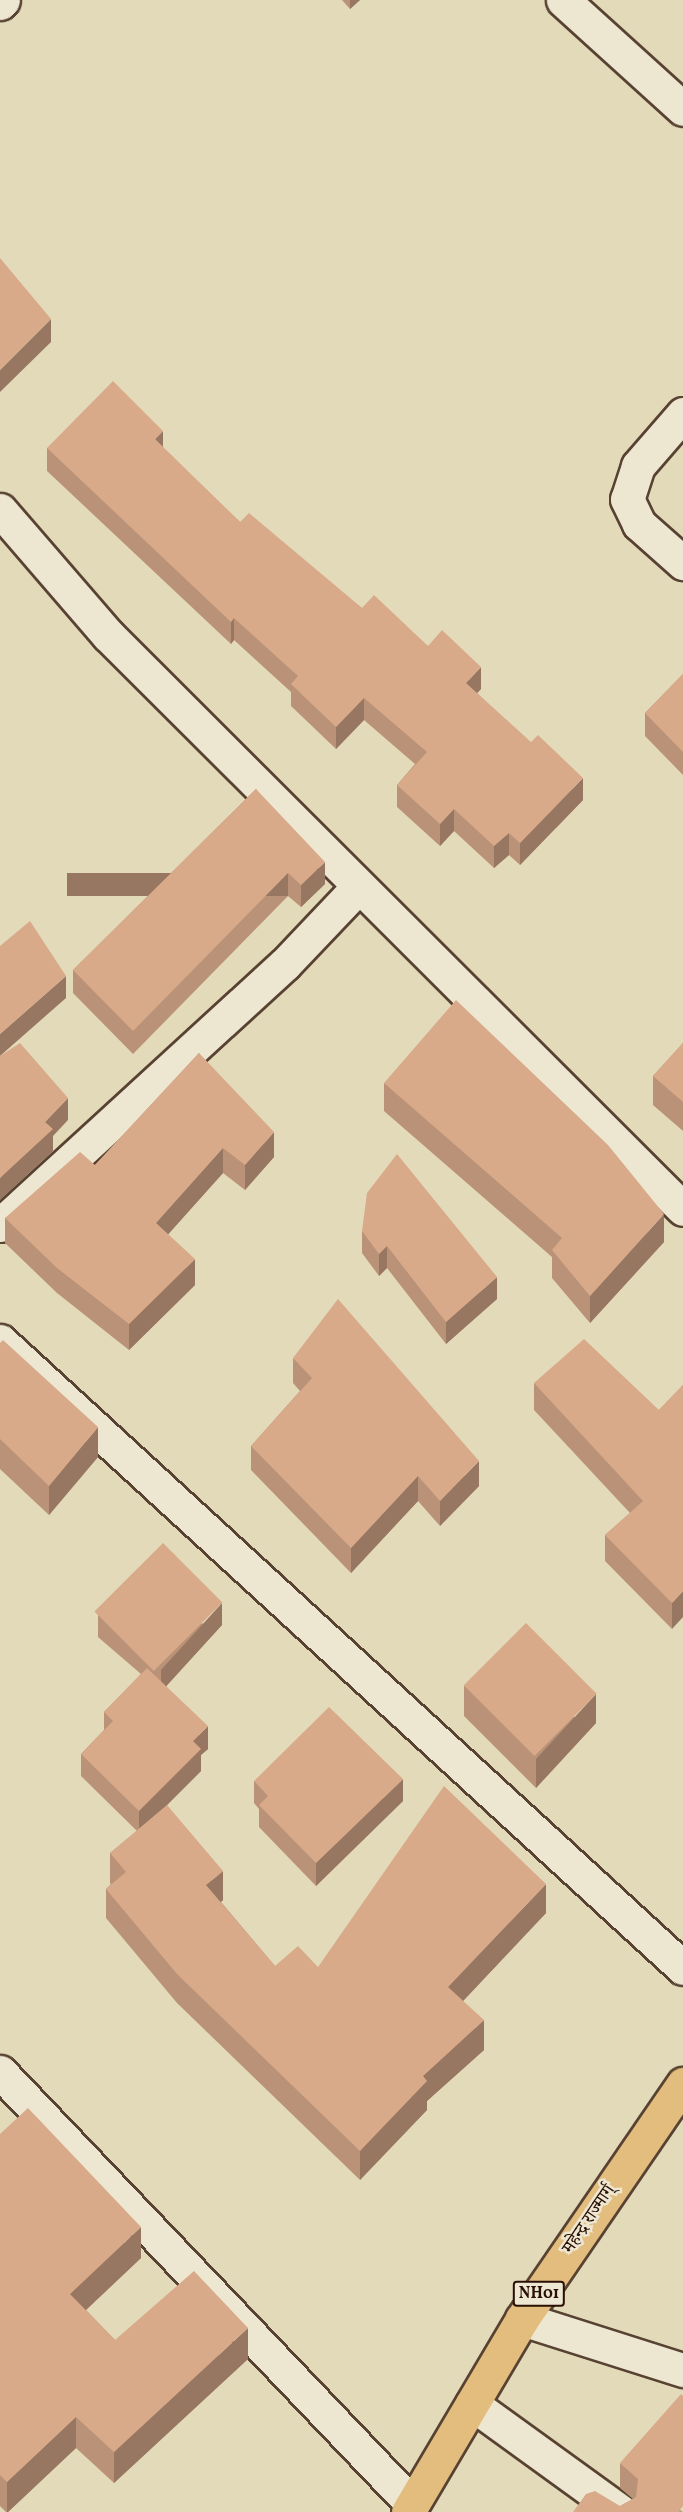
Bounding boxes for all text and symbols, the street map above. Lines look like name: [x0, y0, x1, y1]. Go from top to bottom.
street label: महेन्द्र राज्मार्ग्: [559, 2181, 621, 2259]
road number: NH01: [512, 2281, 566, 2307]

